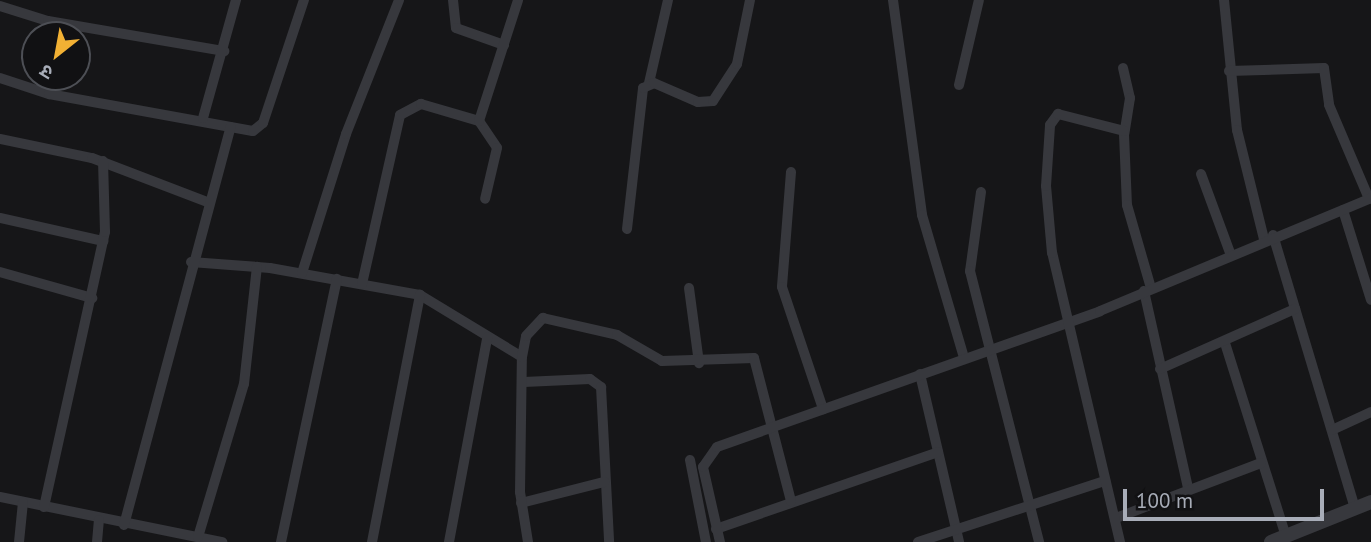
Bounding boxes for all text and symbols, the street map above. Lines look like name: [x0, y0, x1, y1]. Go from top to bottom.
north arrow: [21, 21, 91, 91]
text: उ: [35, 59, 57, 85]
scale bar: [1126, 476, 1327, 520]
text: 100 m: [1136, 487, 1193, 514]

